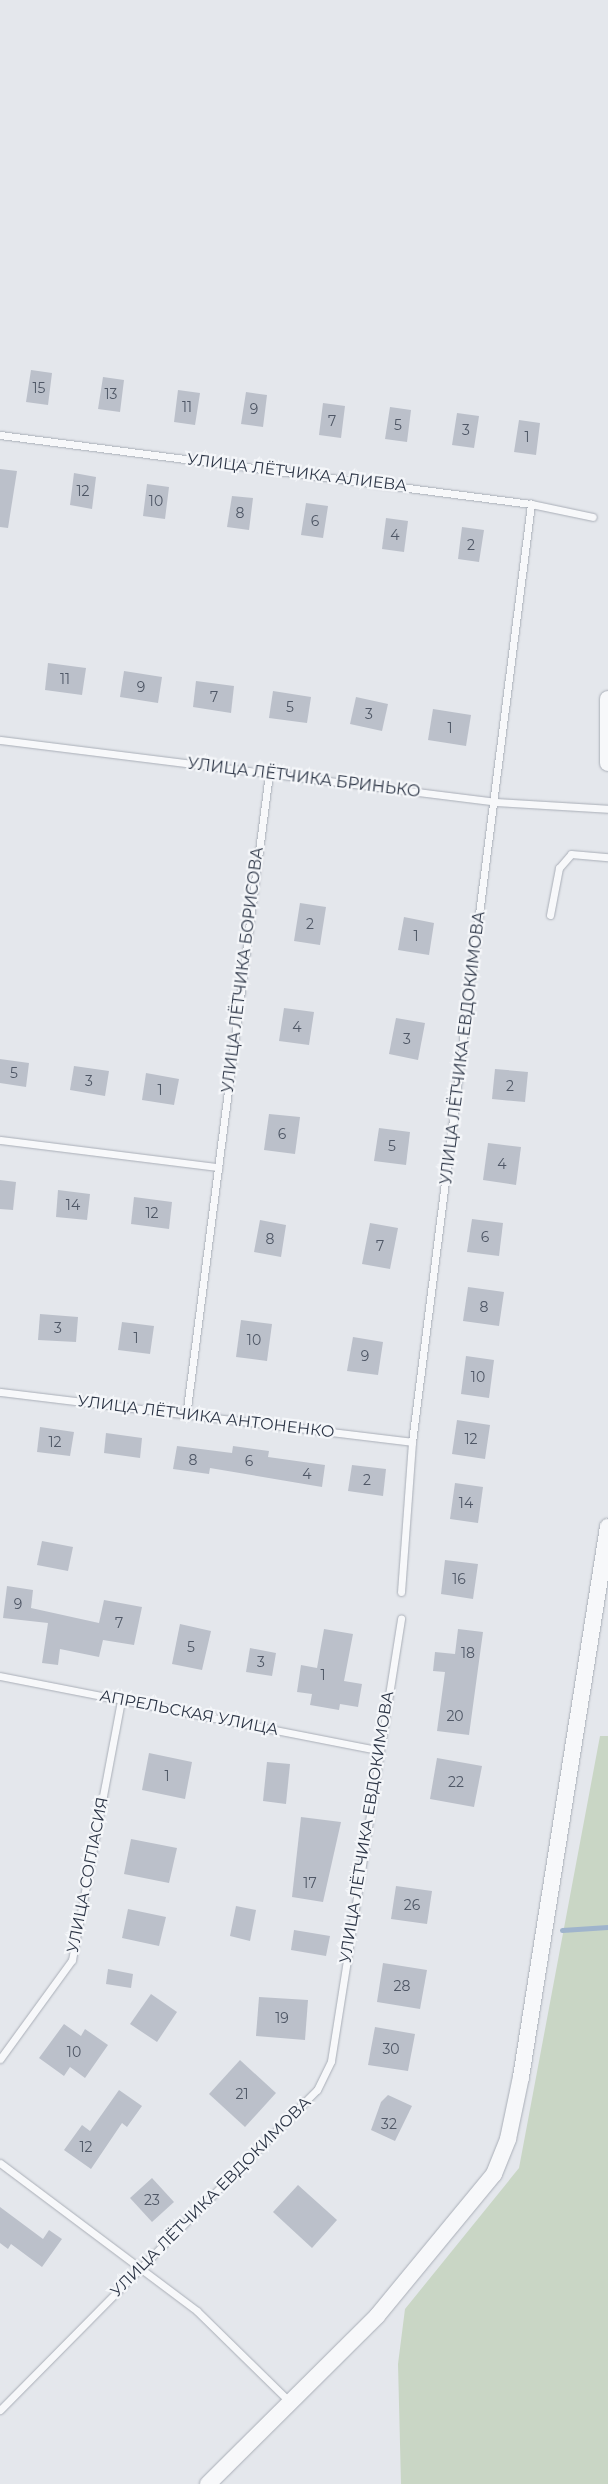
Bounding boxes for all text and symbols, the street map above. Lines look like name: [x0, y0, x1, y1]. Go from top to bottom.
house number: 15: [33, 380, 45, 396]
house number: 13: [105, 386, 117, 402]
house number: 11: [182, 399, 192, 415]
house number: 9: [250, 401, 258, 417]
house number: 7: [328, 413, 336, 429]
house number: 5: [394, 417, 402, 433]
house number: 3: [462, 422, 470, 438]
house number: 1: [524, 429, 530, 445]
street label: УЛИЦА ЛЁТЧИКА АЛИЕВА: [186, 450, 408, 496]
house number: 12: [76, 483, 90, 499]
house number: 10: [149, 493, 163, 509]
house number: 8: [236, 505, 244, 521]
house number: 6: [311, 513, 319, 529]
house number: 4: [390, 527, 400, 543]
house number: 2: [467, 537, 475, 553]
house number: 11: [60, 671, 70, 687]
house number: 9: [137, 679, 145, 695]
house number: 7: [210, 689, 218, 705]
house number: 5: [286, 699, 294, 715]
house number: 3: [365, 706, 373, 722]
house number: 1: [447, 720, 453, 736]
street label: УЛИЦА ЛЁТЧИКА БРИНЬКО: [186, 754, 422, 802]
street label: УЛИЦА ЛЁТЧИКА БОРИСОВА: [218, 846, 268, 1094]
street label: УЛИЦА ЛЁТЧИКА ЕВДОКИМОВА: [437, 910, 489, 1186]
house number: 2: [306, 916, 314, 932]
house number: 1: [413, 928, 419, 944]
house number: 4: [292, 1019, 302, 1035]
house number: 3: [403, 1031, 411, 1047]
house number: 5: [10, 1065, 18, 1081]
house number: 3: [85, 1073, 93, 1089]
house number: 2: [506, 1078, 514, 1094]
house number: 1: [157, 1082, 163, 1098]
house number: 6: [278, 1126, 286, 1142]
house number: 5: [388, 1138, 396, 1154]
house number: 4: [497, 1156, 507, 1172]
house number: 14: [66, 1197, 80, 1213]
house number: 12: [145, 1205, 159, 1221]
house number: 6: [481, 1229, 489, 1245]
house number: 8: [266, 1231, 274, 1247]
house number: 7: [376, 1238, 384, 1254]
house number: 8: [480, 1299, 488, 1315]
house number: 3: [54, 1320, 62, 1336]
house number: 1: [133, 1330, 139, 1346]
house number: 10: [247, 1332, 261, 1348]
house number: 9: [361, 1348, 369, 1364]
house number: 10: [471, 1369, 485, 1385]
street label: УЛИЦА ЛЁТЧИКА АНТОНЕНКО: [76, 1392, 336, 1442]
house number: 12: [464, 1431, 478, 1447]
house number: 12: [48, 1434, 62, 1450]
house number: 8: [189, 1452, 197, 1468]
house number: 6: [245, 1453, 253, 1469]
house number: 4: [302, 1466, 312, 1482]
house number: 2: [363, 1472, 371, 1488]
house number: 14: [459, 1495, 473, 1511]
house number: 16: [452, 1571, 466, 1587]
house number: 9: [14, 1596, 22, 1612]
house number: 7: [115, 1615, 123, 1631]
house number: 5: [187, 1639, 195, 1655]
house number: 18: [461, 1645, 475, 1661]
house number: 3: [257, 1654, 265, 1670]
house number: 1: [320, 1667, 326, 1683]
street label: АПРЕЛЬСКАЯ УЛИЦА: [98, 1686, 280, 1740]
street label: УЛИЦА ЛЁТЧИКА ЕВДОКИМОВА: [336, 1690, 398, 1964]
house number: 20: [446, 1708, 464, 1724]
house number: 1: [164, 1768, 170, 1784]
house number: 22: [448, 1774, 464, 1790]
street label: УЛИЦА СОГЛАСИЯ: [63, 1796, 113, 1954]
house number: 17: [303, 1875, 317, 1891]
house number: 26: [404, 1897, 420, 1913]
house number: 28: [394, 1978, 410, 1994]
house number: 19: [275, 2010, 289, 2026]
house number: 30: [382, 2041, 400, 2057]
house number: 10: [67, 2044, 81, 2060]
house number: 21: [235, 2086, 249, 2102]
street label: УЛИЦА ЛЁТЧИКА ЕВДОКИМОВА: [107, 2093, 315, 2301]
house number: 32: [381, 2116, 397, 2132]
house number: 12: [79, 2139, 93, 2155]
house number: 23: [144, 2192, 160, 2208]

